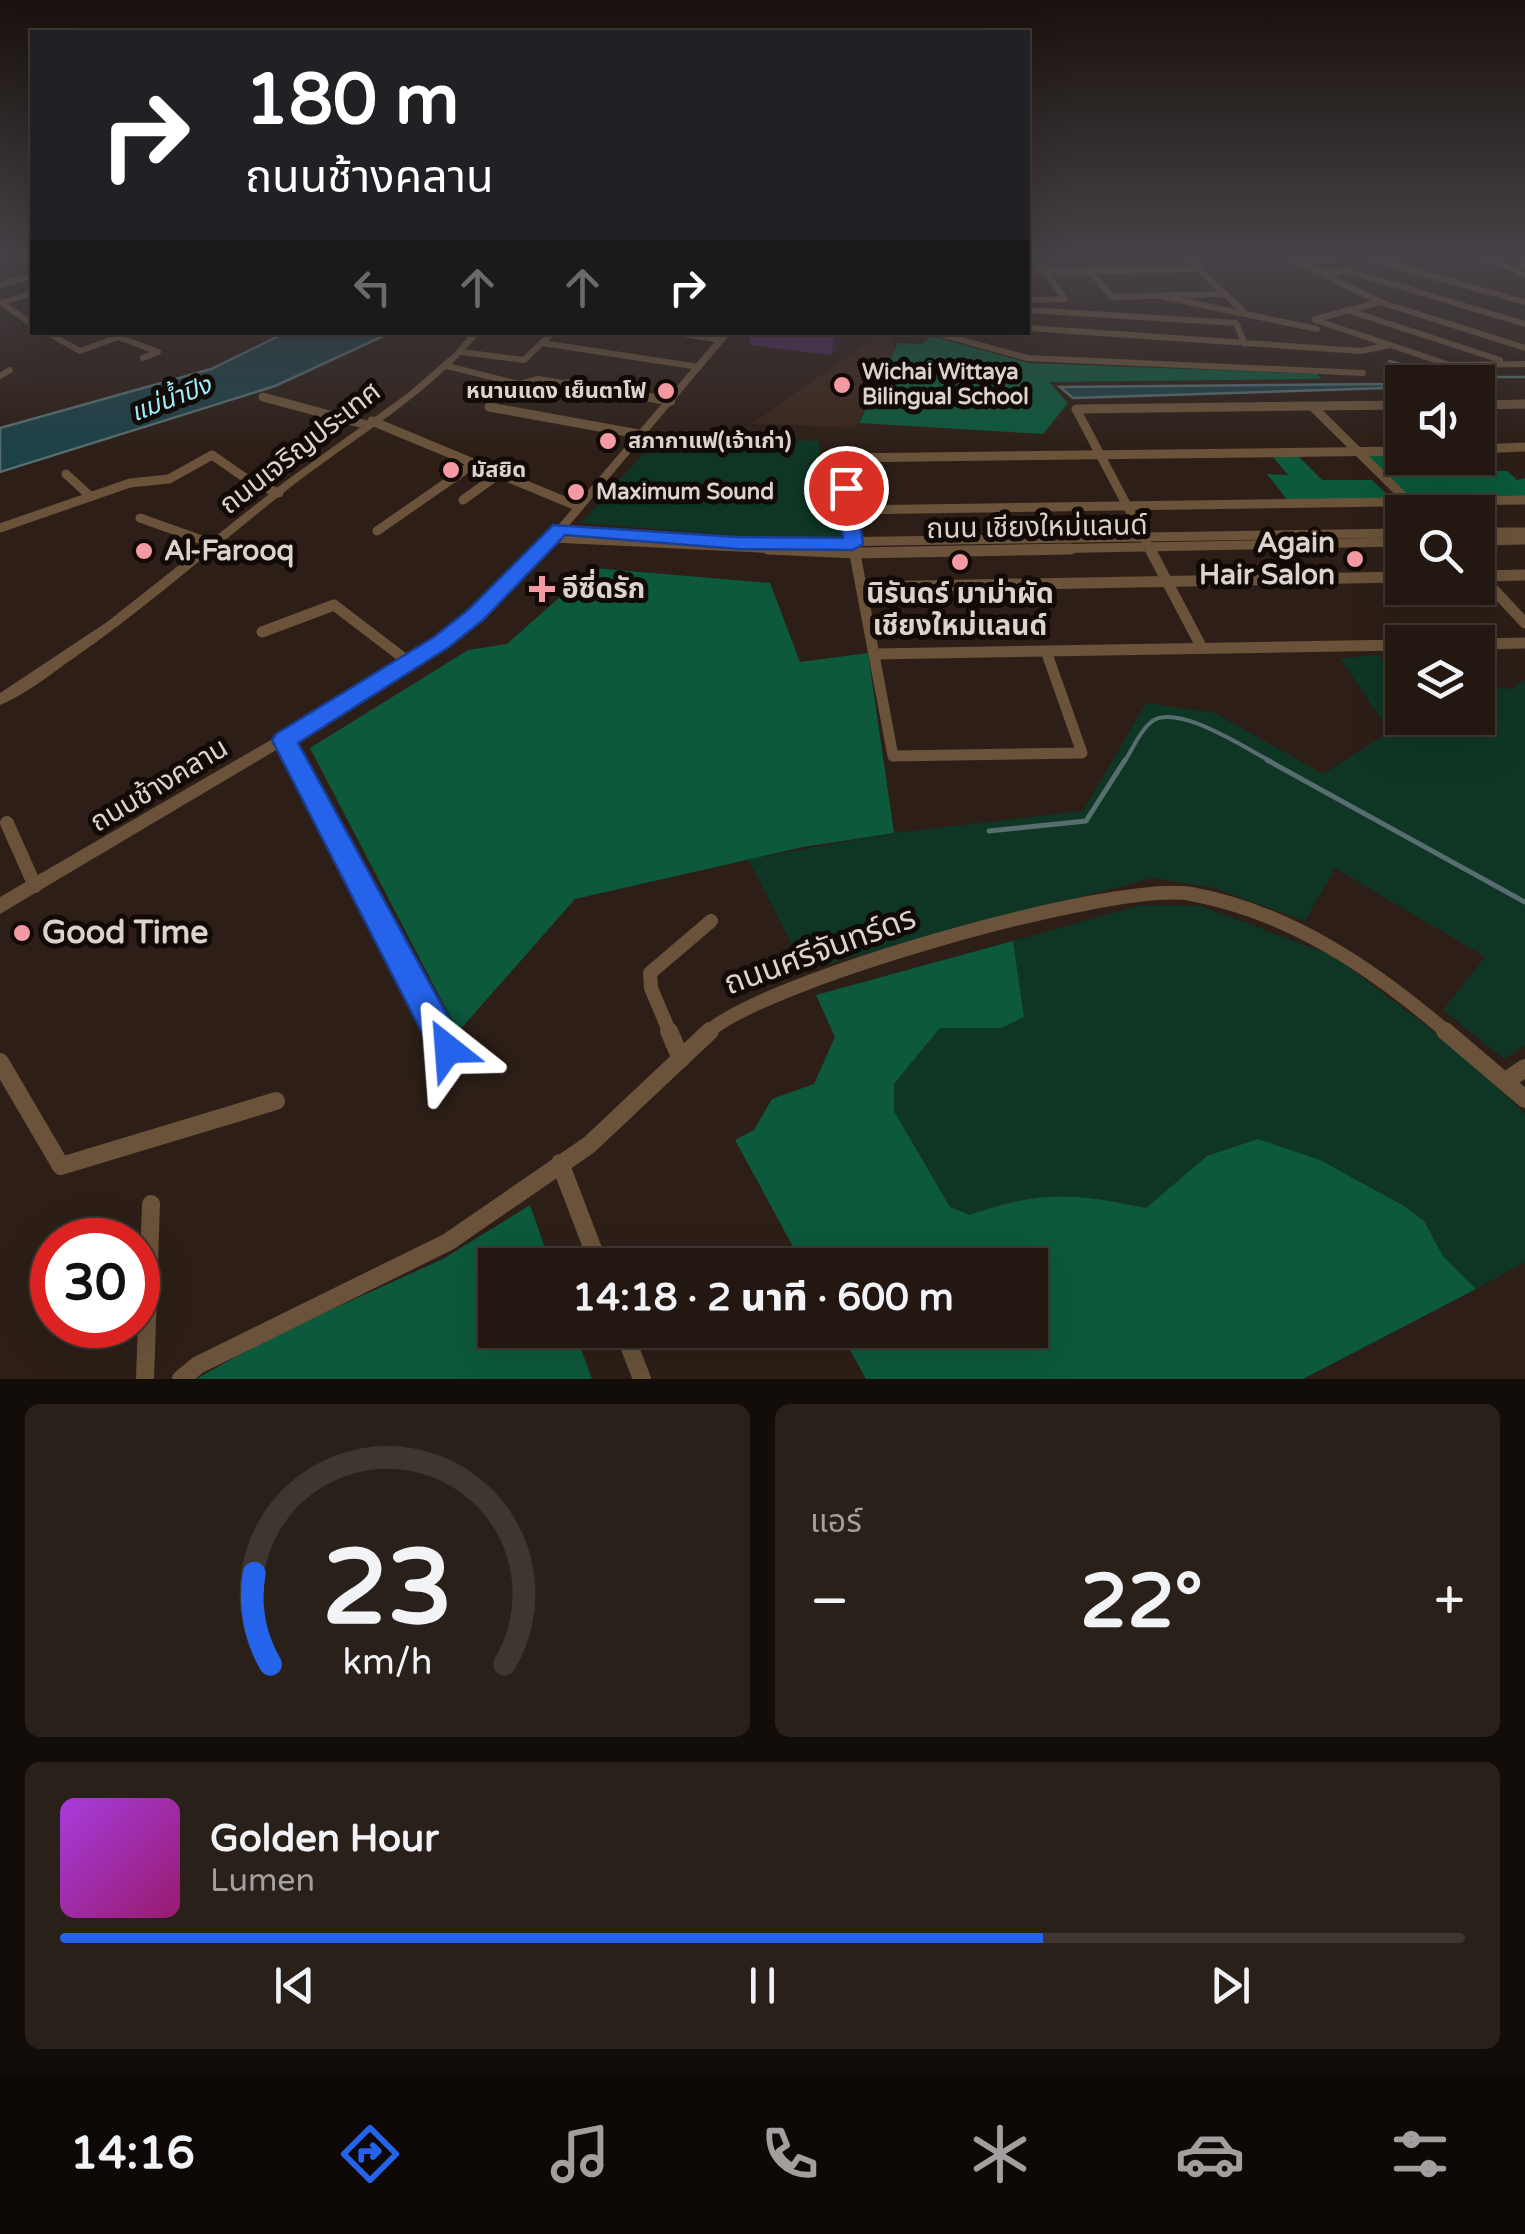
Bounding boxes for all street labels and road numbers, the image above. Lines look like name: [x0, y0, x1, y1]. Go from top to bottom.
street label: ถนนเจริญประเทศ: [212, 374, 388, 522]
street label: ถนน เชียงใหม่แลนด์: [926, 508, 1148, 546]
street label: ถนนช้างคลาน: [84, 731, 234, 839]
street label: ถนนศรีจันทร์ดร: [719, 899, 921, 1003]

